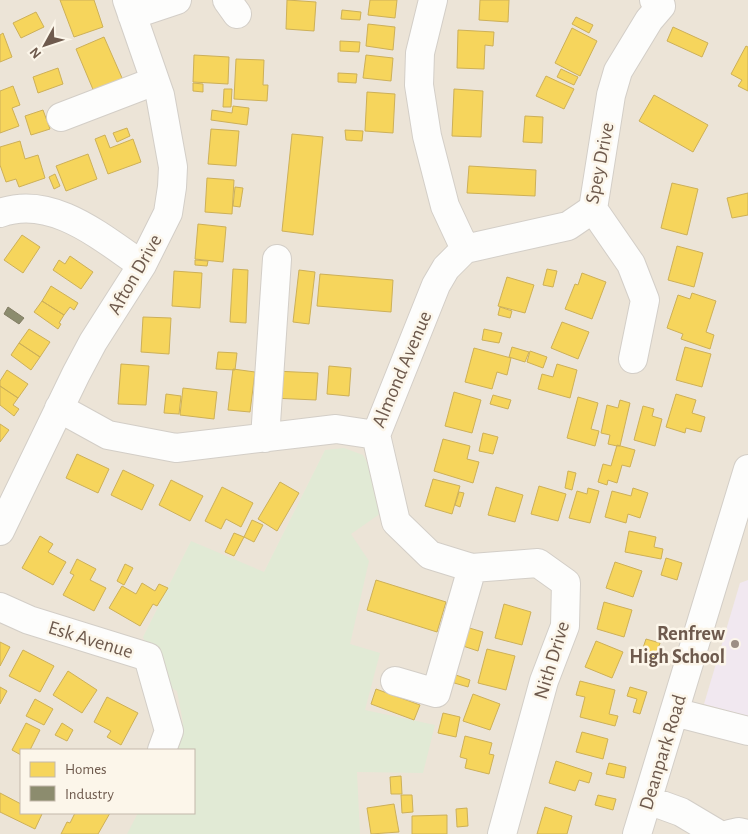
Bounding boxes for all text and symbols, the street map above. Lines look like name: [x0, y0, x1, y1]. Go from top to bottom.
north arrow: [20, 20, 70, 70]
text: N: [27, 44, 44, 61]
street label: Spey Drive: [582, 121, 618, 205]
street label: Afton Drive: [104, 231, 166, 318]
street label: Almond Avenue: [368, 308, 435, 431]
street label: Esk Avenue: [46, 618, 136, 662]
street label: Nith Drive: [531, 619, 573, 702]
place label: Renfrew High School: [629, 624, 725, 667]
marker: Renfrew High School: [729, 638, 741, 650]
street label: Deanpark Road: [636, 692, 690, 812]
legend: [20, 749, 195, 814]
text: Homes: [65, 762, 107, 777]
text: Industry: [65, 787, 114, 802]

